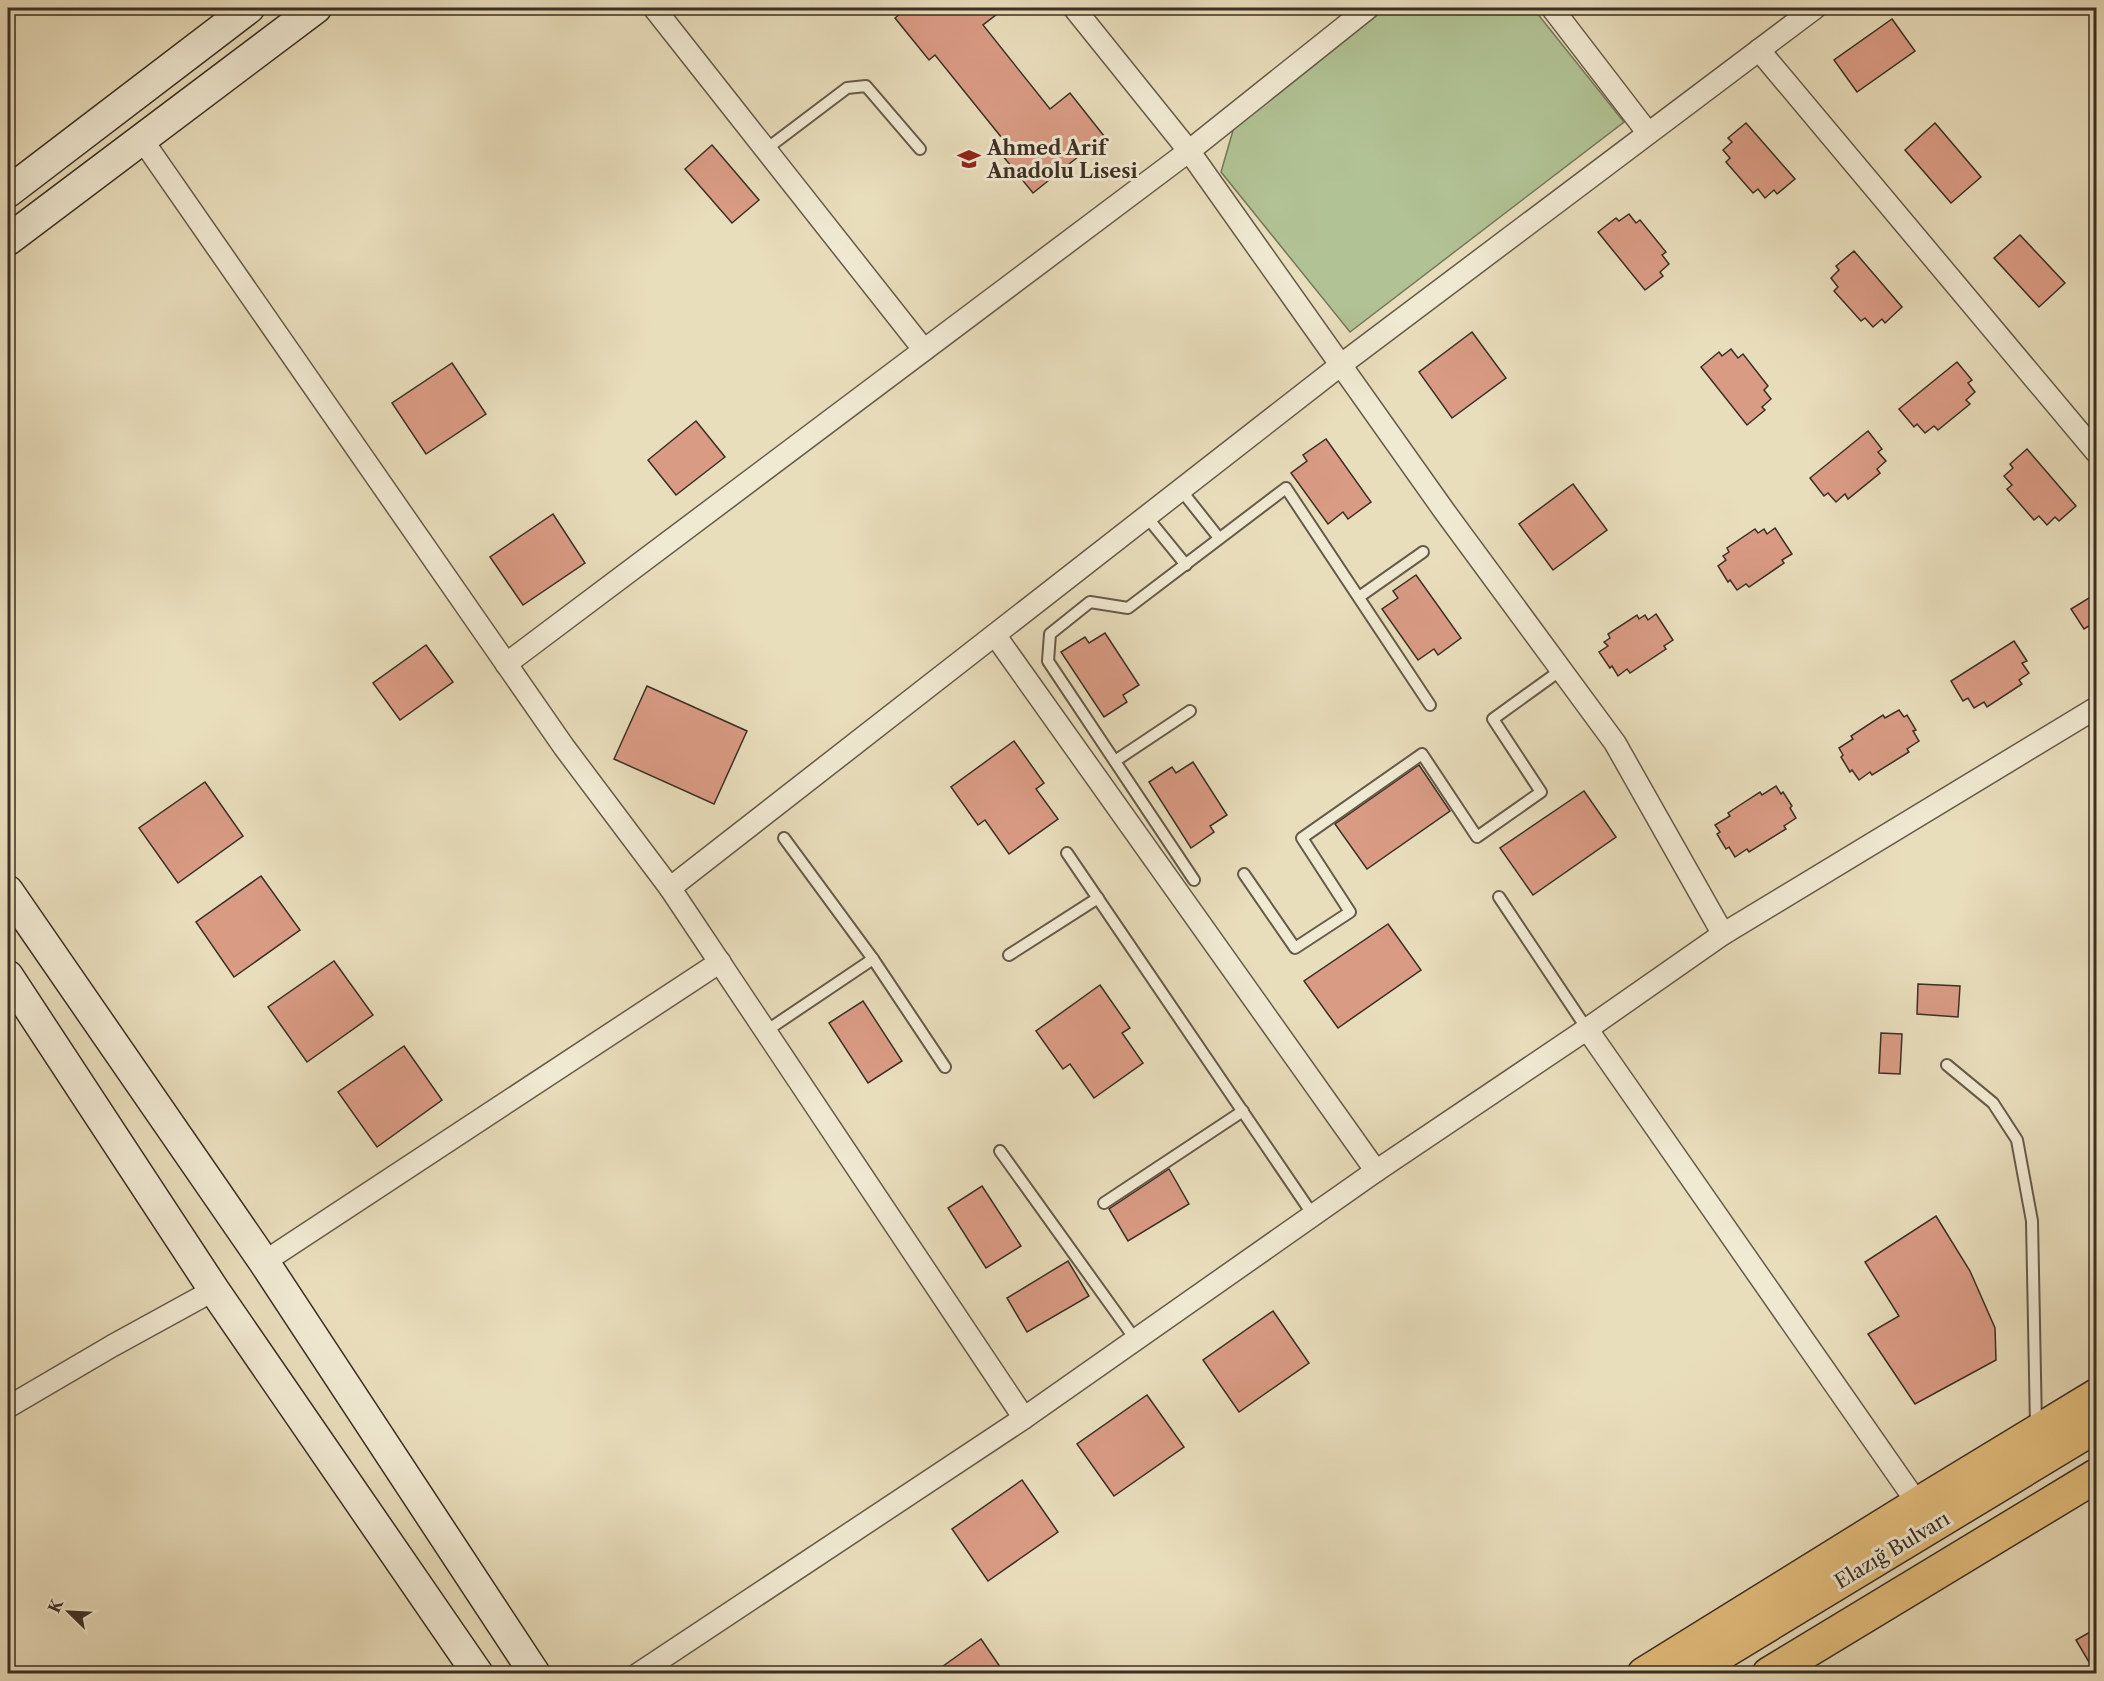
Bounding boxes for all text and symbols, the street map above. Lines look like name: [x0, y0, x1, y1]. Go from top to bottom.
place label: Ahmed Arif Anadolu Lisesi: [986, 136, 1138, 183]
school or university icon: Ahmed Arif Anadolu Lisesi: [956, 146, 982, 172]
street label: Elazığ Bulvarı: [1830, 1506, 1954, 1594]
north arrow: [39, 1582, 99, 1642]
text: K: [44, 1595, 68, 1616]

